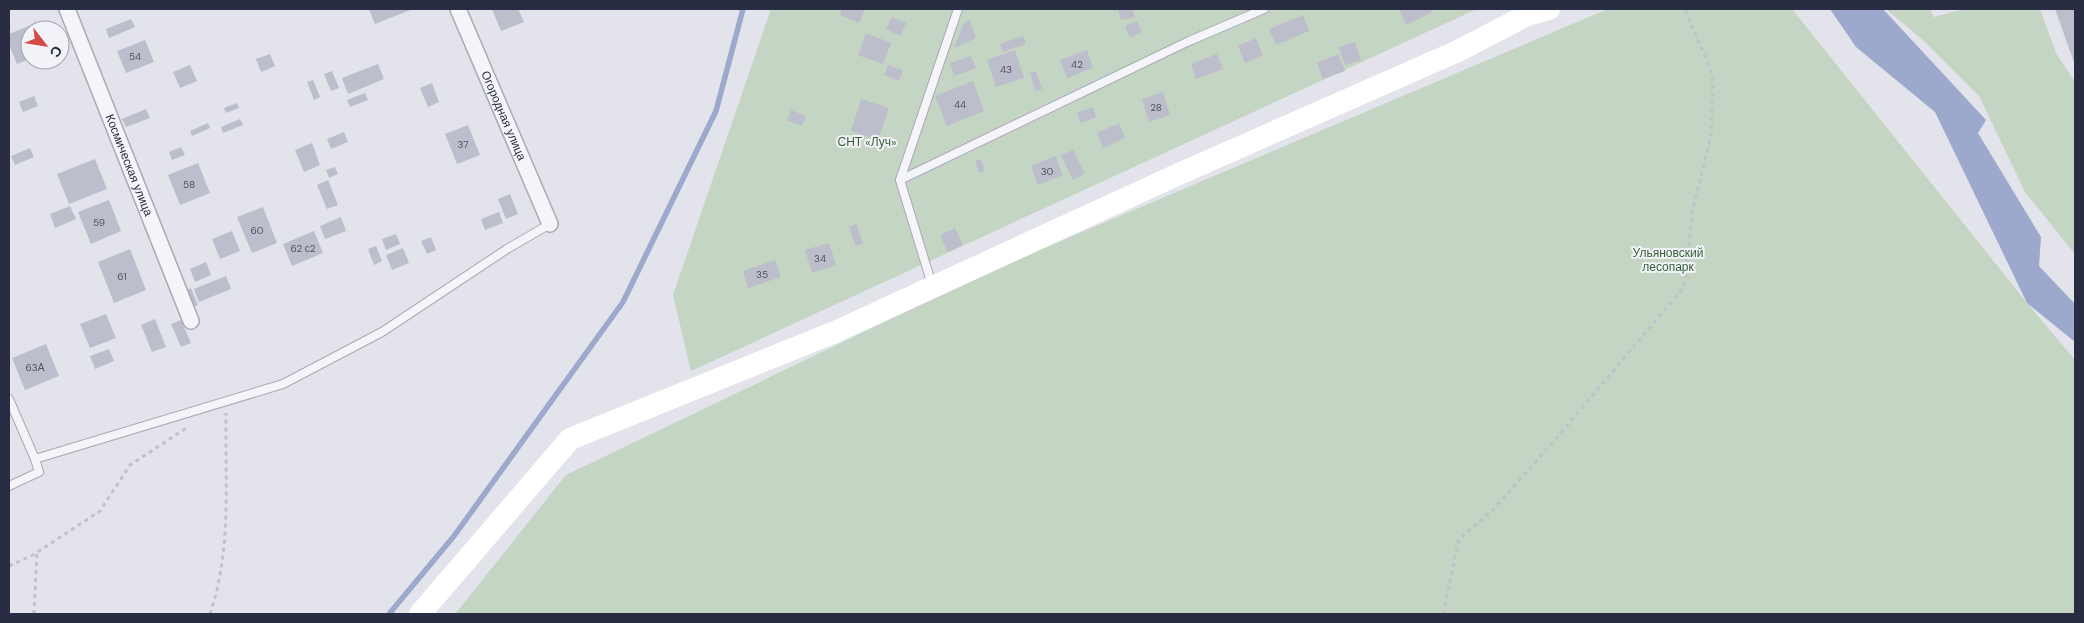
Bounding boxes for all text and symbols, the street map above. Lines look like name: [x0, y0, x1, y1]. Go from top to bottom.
north arrow: [20, 20, 70, 70]
text: С: [46, 43, 66, 61]
house number: 54: [129, 50, 141, 63]
house number: 42: [1071, 58, 1083, 71]
house number: 43: [1000, 63, 1012, 76]
street label: Огородная улица: [477, 68, 530, 163]
house number: 44: [954, 98, 966, 111]
house number: 28: [1150, 101, 1162, 114]
street label: Космическая улица: [102, 112, 157, 219]
park label: СНТ «Луч»: [838, 134, 896, 150]
house number: 37: [457, 138, 469, 151]
house number: 30: [1041, 165, 1054, 178]
house number: 58: [183, 178, 195, 191]
house number: 59: [93, 216, 105, 229]
house number: 60: [250, 224, 264, 237]
house number: 62 с2: [290, 242, 316, 255]
park label: Ульяновский лесопарк: [1633, 245, 1703, 275]
house number: 34: [814, 252, 826, 265]
house number: 35: [756, 268, 768, 281]
house number: 61: [117, 270, 127, 283]
house number: 63А: [26, 361, 45, 374]

